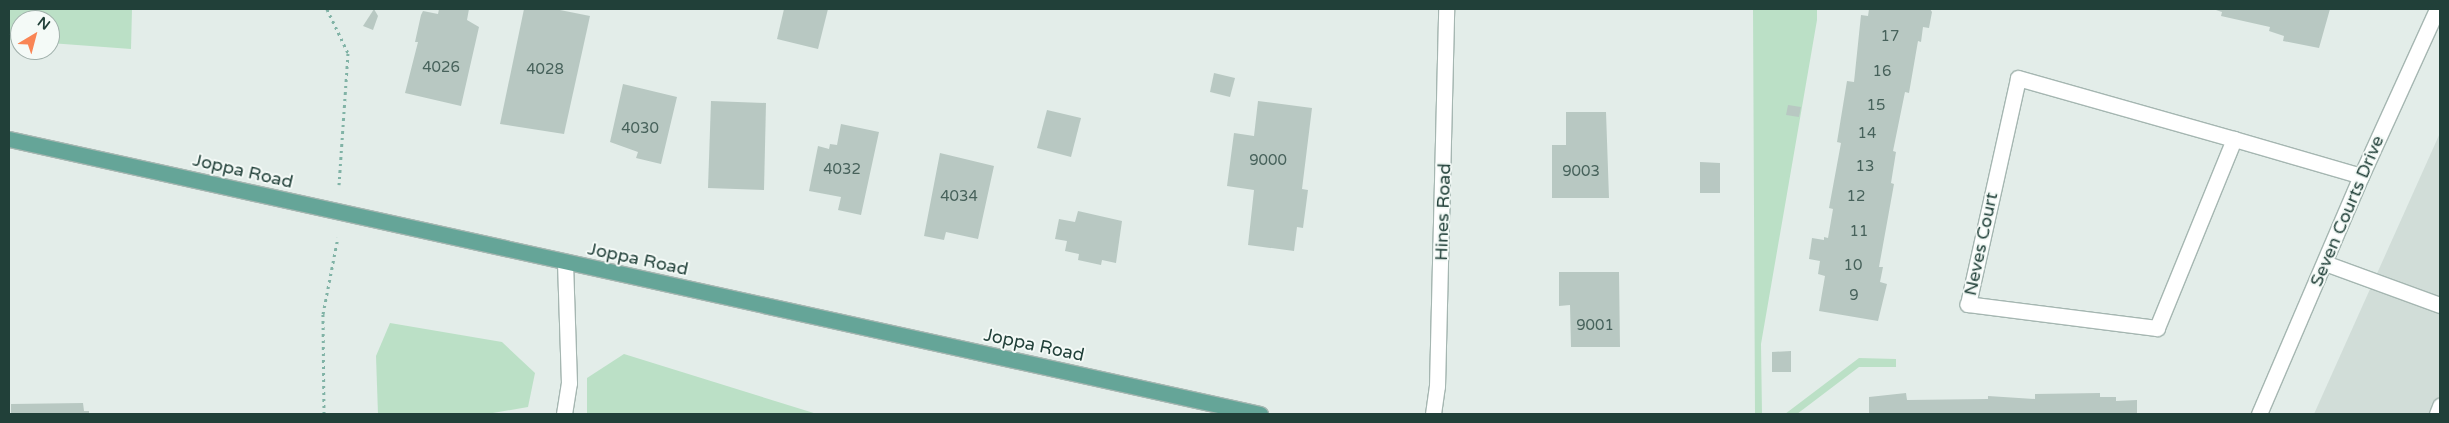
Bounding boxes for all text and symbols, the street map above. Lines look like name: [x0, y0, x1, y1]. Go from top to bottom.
north arrow: [10, 10, 60, 60]
text: N: [34, 13, 53, 34]
house number: 17: [1881, 28, 1899, 46]
house number: 4026: [422, 59, 460, 77]
house number: 4028: [526, 61, 564, 79]
house number: 16: [1873, 63, 1891, 81]
house number: 15: [1867, 97, 1885, 115]
house number: 4030: [621, 120, 659, 138]
house number: 14: [1858, 125, 1876, 143]
street label: Seven Courts Drive: [2305, 132, 2389, 290]
street label: Joppa Road: [191, 149, 295, 193]
house number: 9000: [1249, 152, 1287, 170]
house number: 13: [1856, 158, 1874, 176]
house number: 4032: [823, 161, 861, 179]
street label: Hines Road: [1431, 163, 1455, 261]
house number: 9003: [1562, 163, 1600, 181]
house number: 4034: [940, 188, 978, 206]
house number: 12: [1847, 188, 1865, 206]
street label: Neves Court: [1960, 190, 2002, 298]
house number: 11: [1850, 223, 1868, 241]
street label: Joppa Road: [586, 238, 690, 280]
house number: 10: [1844, 257, 1862, 275]
house number: 9: [1849, 287, 1859, 305]
house number: 9001: [1576, 317, 1614, 335]
street label: Joppa Road: [982, 324, 1086, 366]

